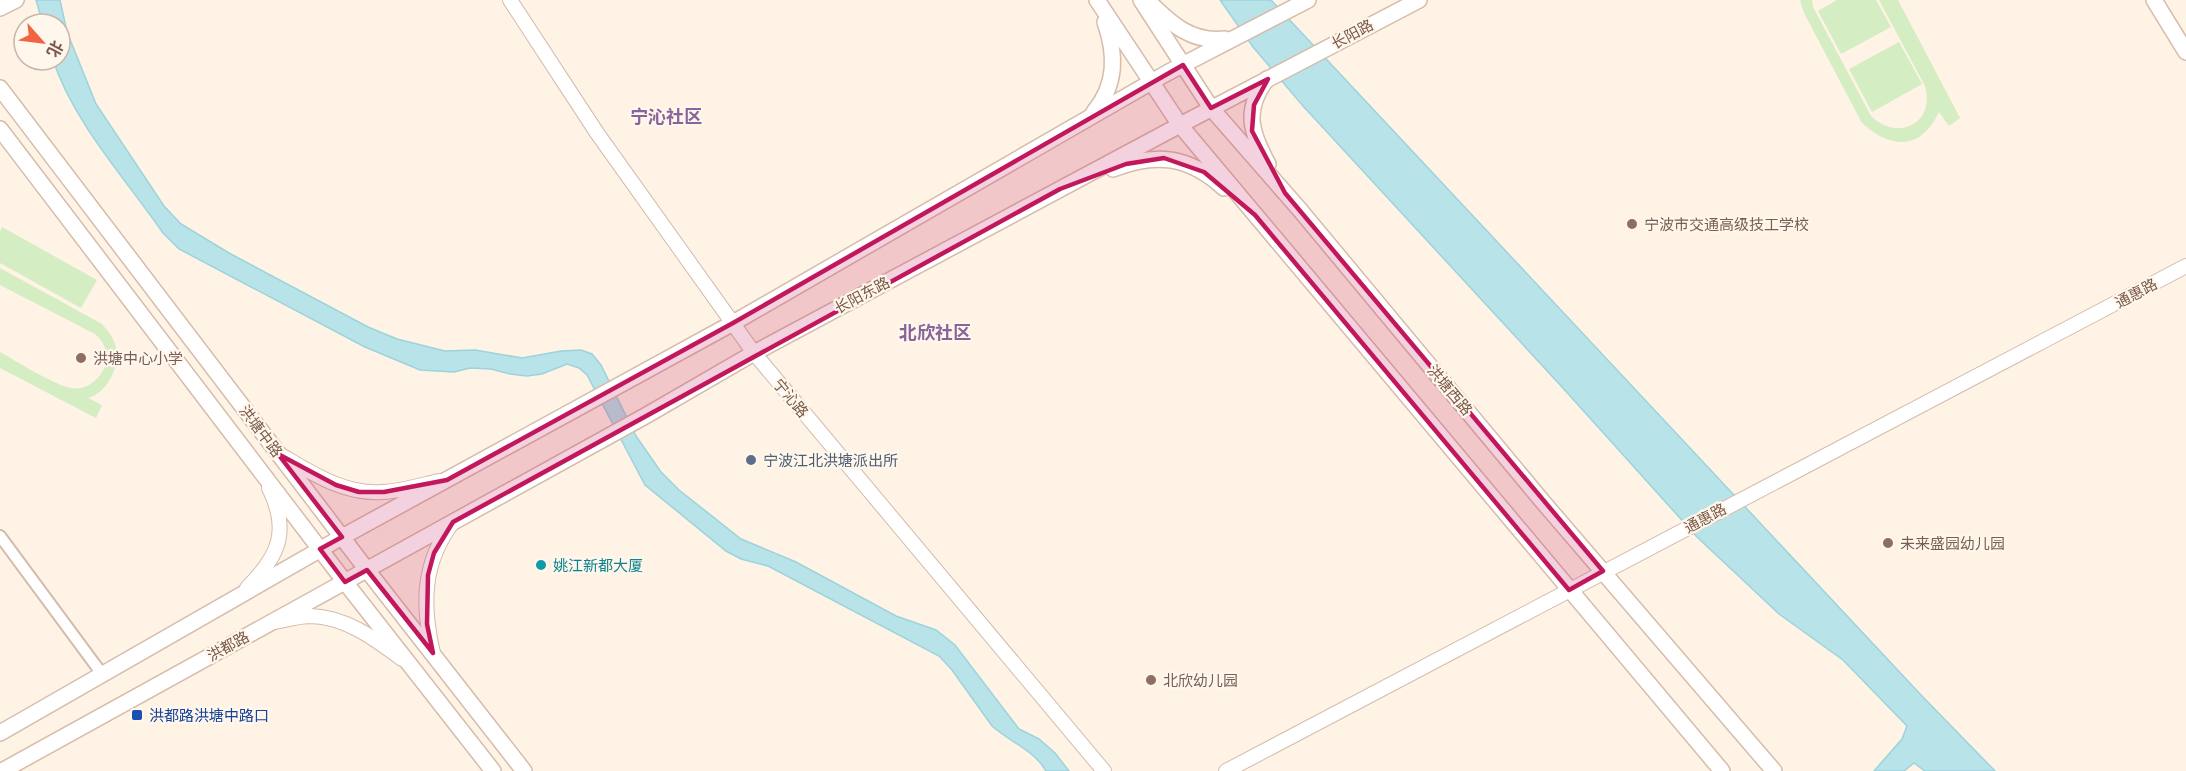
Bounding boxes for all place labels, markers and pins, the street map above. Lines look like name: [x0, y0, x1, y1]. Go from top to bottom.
place label: 宁波市交通高级技工学校: [1644, 214, 1809, 235]
marker: 宁波市交通高级技工学校: [1625, 217, 1639, 231]
place label: 洪塘中心小学: [93, 348, 183, 369]
marker: 洪塘中心小学: [74, 351, 88, 365]
place label: 宁波江北洪塘派出所: [763, 450, 898, 471]
marker: 宁波江北洪塘派出所: [744, 453, 758, 467]
place label: 未来盛园幼儿园: [1900, 533, 2005, 554]
marker: 未来盛园幼儿园: [1881, 536, 1895, 550]
place label: 姚江新都大厦: [553, 555, 643, 576]
marker: 姚江新都大厦: [534, 558, 548, 572]
place label: 北欣幼儿园: [1163, 670, 1238, 691]
marker: 北欣幼儿园: [1144, 673, 1158, 687]
place label: 洪都路洪塘中路口: [149, 705, 269, 726]
marker: 洪都路洪塘中路口: [130, 708, 144, 722]

